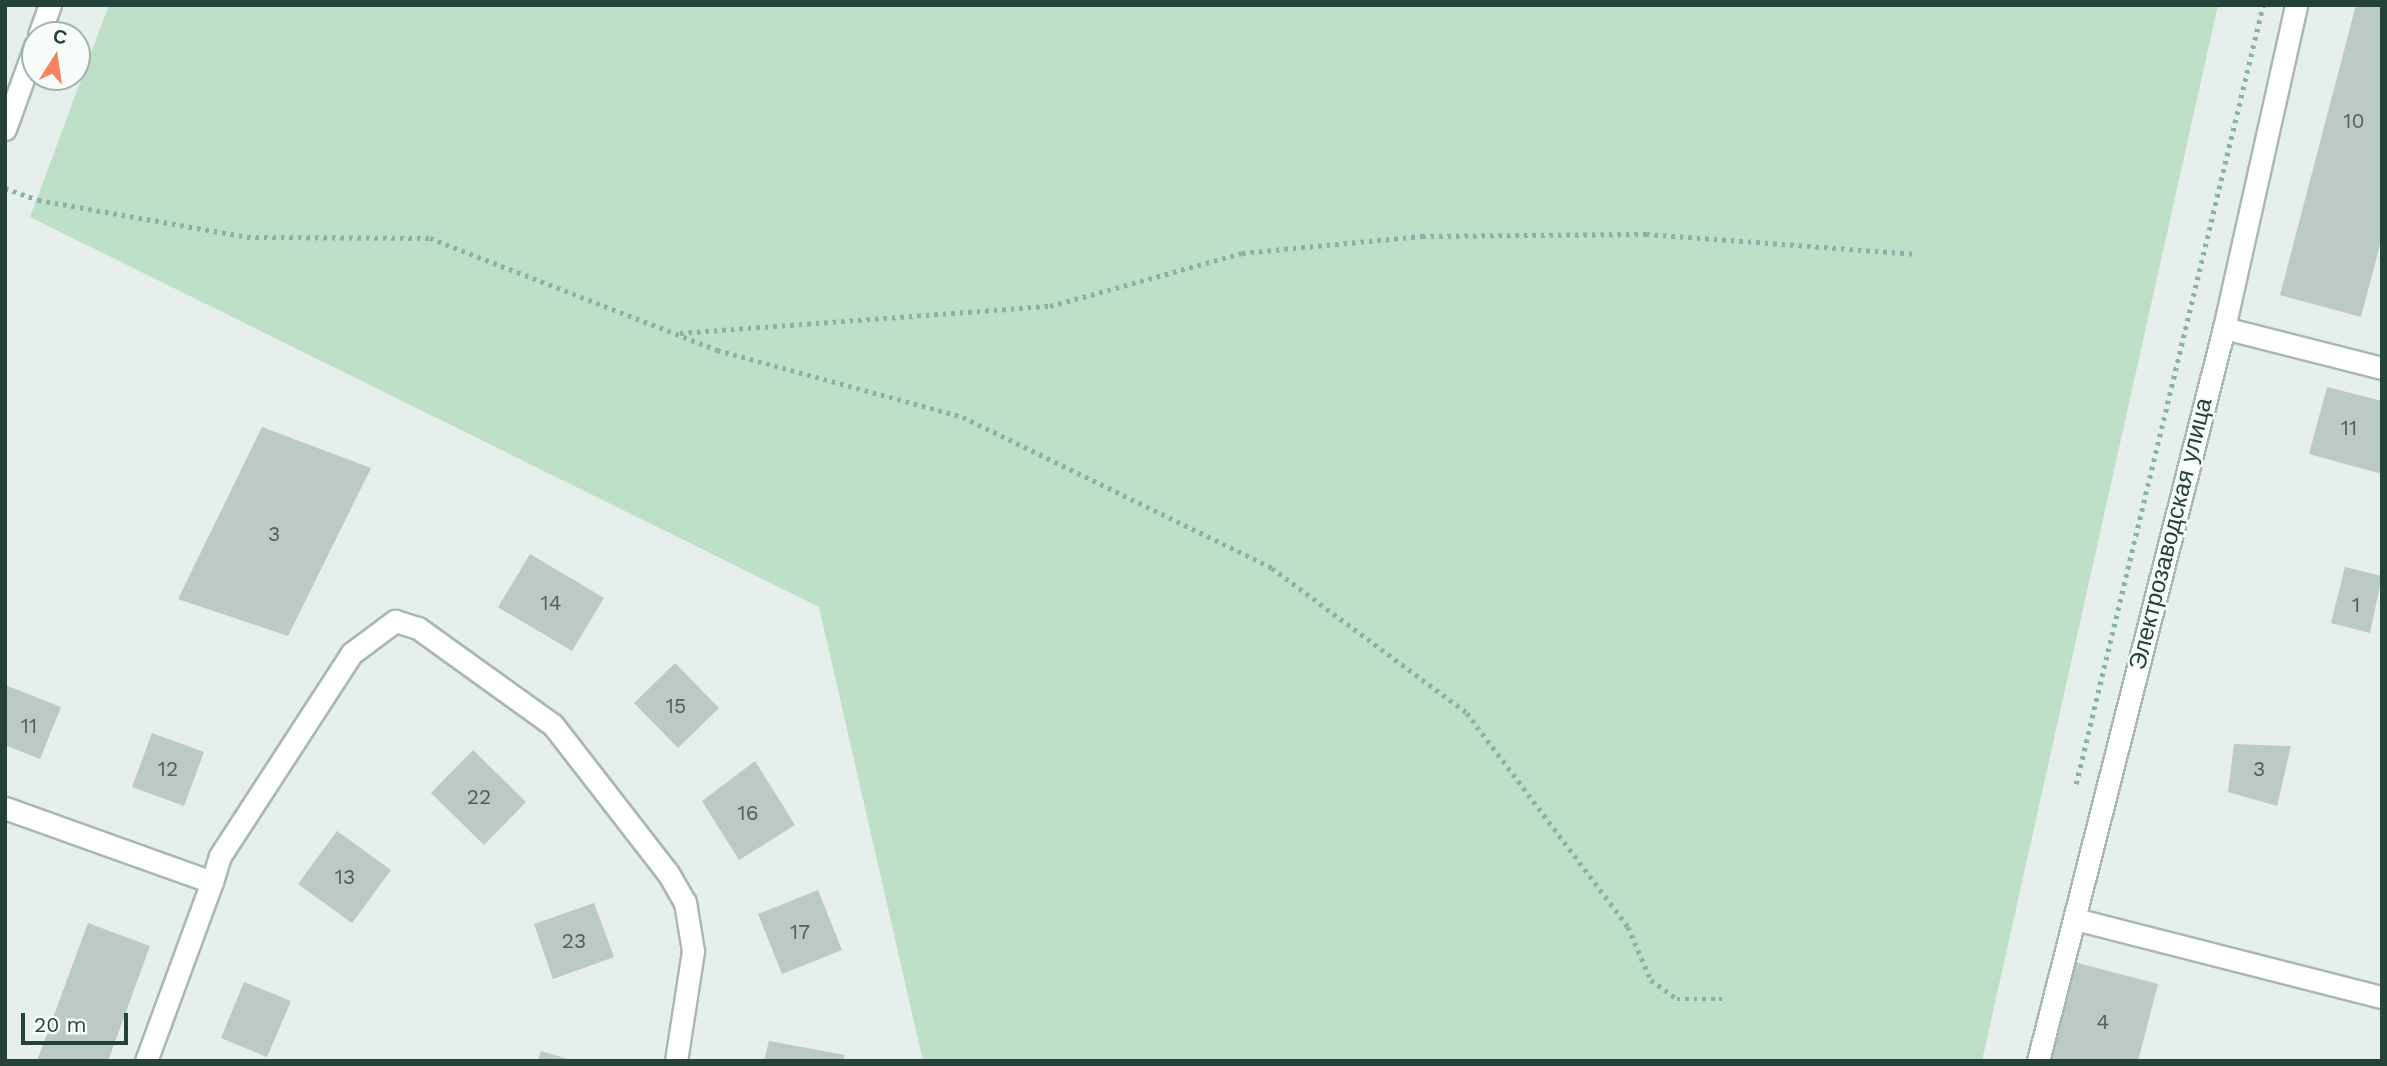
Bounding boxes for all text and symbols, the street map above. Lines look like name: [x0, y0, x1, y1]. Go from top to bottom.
north arrow: [21, 21, 91, 91]
text: С: [51, 24, 69, 50]
house number: 10: [2343, 108, 2365, 134]
street label: Электрозаводская улица: [2123, 395, 2219, 673]
house number: 11: [2341, 415, 2357, 441]
house number: 3: [268, 521, 280, 547]
house number: 14: [540, 590, 562, 616]
house number: 1: [2352, 592, 2360, 618]
house number: 15: [666, 693, 686, 719]
house number: 11: [21, 713, 37, 739]
house number: 12: [158, 756, 178, 782]
house number: 3: [2253, 756, 2265, 782]
house number: 22: [467, 784, 491, 810]
house number: 16: [738, 800, 758, 826]
house number: 13: [335, 864, 355, 890]
house number: 17: [790, 919, 810, 945]
house number: 23: [562, 928, 586, 954]
scale bar: [24, 1000, 131, 1044]
house number: 4: [2097, 1009, 2109, 1035]
text: 20 m: [34, 1012, 86, 1037]

